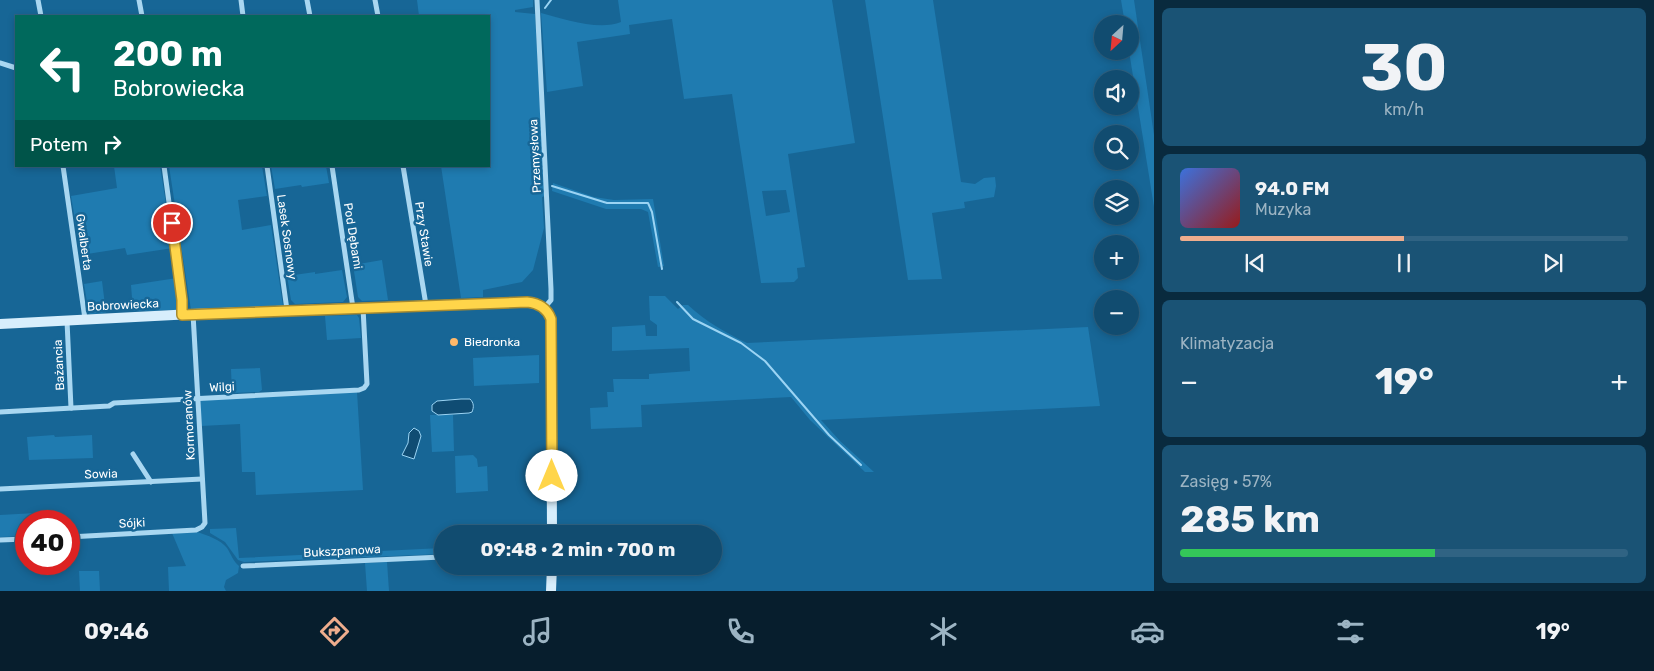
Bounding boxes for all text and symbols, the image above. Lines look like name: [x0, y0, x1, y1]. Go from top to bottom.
north arrow: [1094, 15, 1139, 60]
map controls: [1094, 15, 1139, 335]
text: 30: [1360, 29, 1448, 106]
text: 200 m: [113, 33, 223, 75]
icon: left: [30, 35, 95, 100]
button: sound: [1094, 70, 1139, 115]
text: Bobrowiecka: [113, 75, 245, 102]
text: km/h: [1384, 100, 1424, 119]
street label: Przemysłowa: [526, 119, 544, 193]
button: search: [1094, 125, 1139, 170]
icon: right: [98, 130, 126, 158]
text: Potem: [30, 133, 88, 156]
text: 94.0 FM: [1255, 177, 1330, 200]
button: layers: [1094, 180, 1139, 225]
street label: Lasek Sosnowy: [274, 193, 300, 281]
text: Muzyka: [1255, 200, 1311, 219]
street label: Przy Stawie: [412, 201, 436, 268]
pin: [151, 202, 193, 244]
street label: Pod Dębami: [341, 202, 365, 270]
icon: arrive: [158, 209, 186, 237]
street label: Gwalberta: [73, 213, 95, 271]
button: +: [1094, 235, 1139, 280]
icon: previous: [1241, 249, 1269, 277]
icon: pause: [1390, 249, 1418, 277]
icon: next: [1539, 249, 1567, 277]
button: −: [1094, 290, 1139, 335]
street label: Bobrowiecka: [87, 296, 159, 314]
text: Klimatyzacja: [1180, 334, 1274, 353]
place label: Biedronka: [464, 335, 520, 349]
marker: Biedronka: [448, 336, 460, 348]
street label: Bażancia: [51, 339, 67, 391]
text: 19°: [1375, 358, 1434, 404]
text: −: [1180, 365, 1198, 398]
text: +: [1611, 365, 1628, 398]
street label: Wilgi: [209, 379, 235, 395]
street label: Kormoranów: [180, 389, 198, 461]
position arrow: [525, 449, 577, 501]
street label: Sowia: [84, 466, 118, 482]
text: Zasięg · 57%: [1180, 472, 1272, 491]
text: 285 km: [1180, 496, 1320, 542]
speed limit sign: 40: [15, 510, 80, 575]
street label: Sójki: [118, 515, 146, 531]
text: 09:48 · 2 min · 700 m: [481, 538, 675, 561]
street label: Bukszpanowa: [303, 542, 381, 560]
icon: directions: [317, 614, 352, 649]
icon: music: [520, 614, 555, 649]
icon: phone: [723, 614, 758, 649]
icon: climate: [926, 614, 961, 649]
icon: car: [1130, 614, 1165, 649]
icon: filters: [1333, 614, 1368, 649]
text: 09:46: [84, 618, 149, 645]
text: 19°: [1536, 618, 1570, 645]

